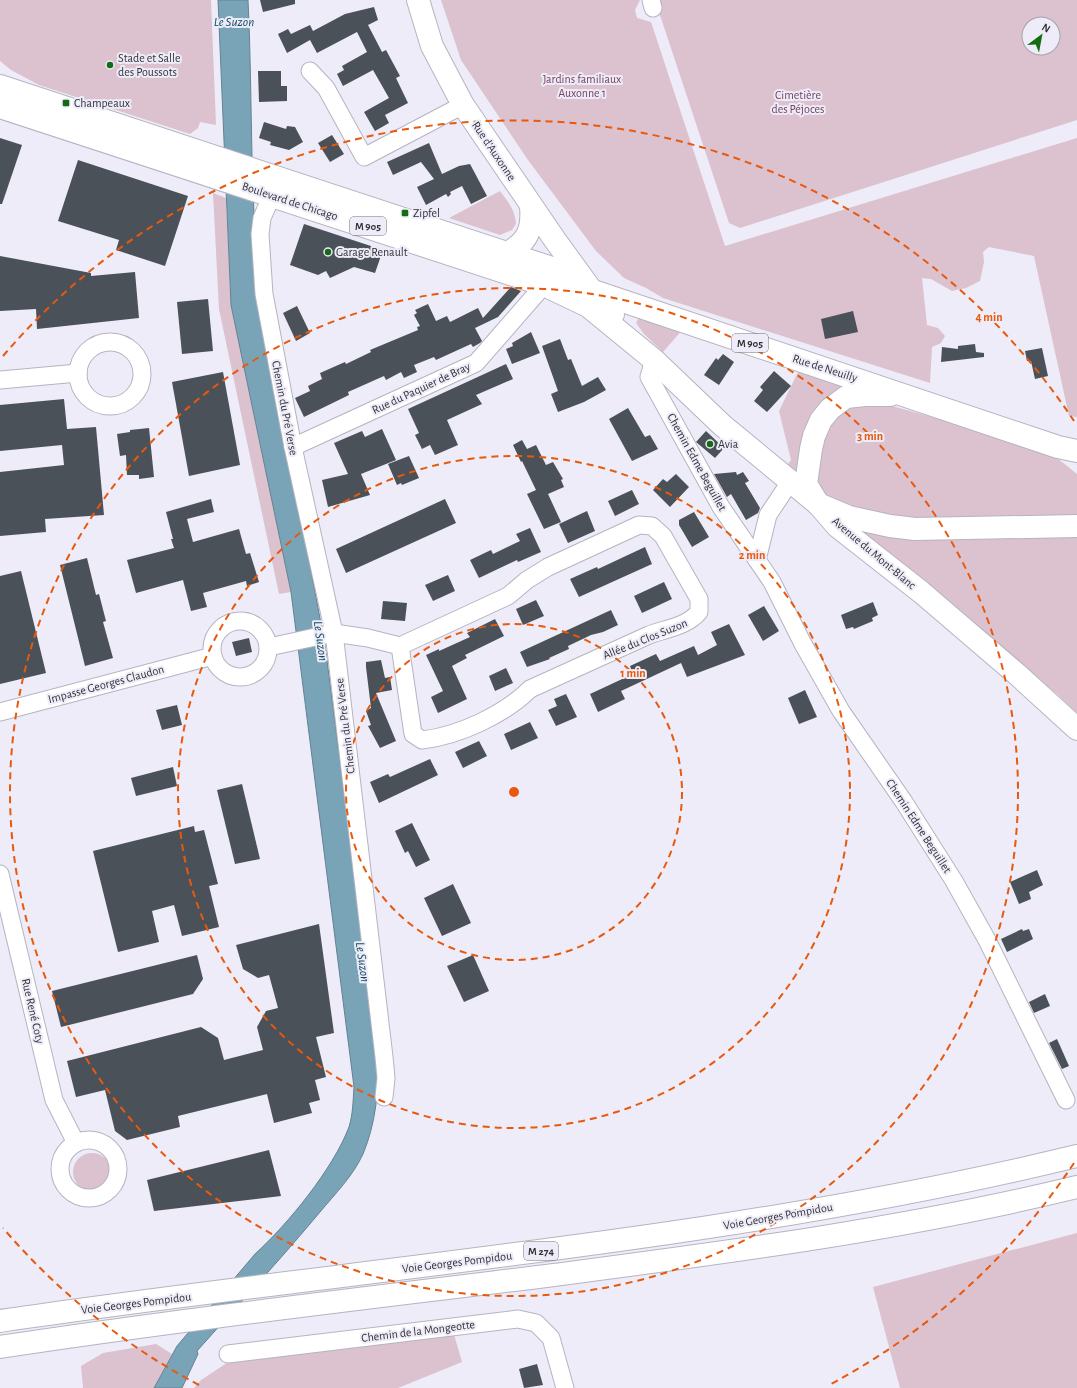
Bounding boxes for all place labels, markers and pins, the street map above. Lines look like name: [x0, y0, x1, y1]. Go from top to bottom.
place label: Stade et Salle des Poussots: [118, 52, 181, 78]
marker: Stade et Salle des Poussots: [105, 60, 115, 70]
place label: Champeaux: [74, 97, 130, 109]
marker: Champeaux: [61, 98, 71, 108]
place label: Zipfel: [413, 207, 440, 219]
marker: Zipfel: [400, 208, 410, 218]
place label: Garage Renault: [336, 246, 408, 258]
marker: Garage Renault: [323, 247, 333, 257]
place label: Avia: [718, 438, 739, 450]
marker: Avia: [705, 439, 715, 449]
centre of rings: [507, 785, 521, 799]

